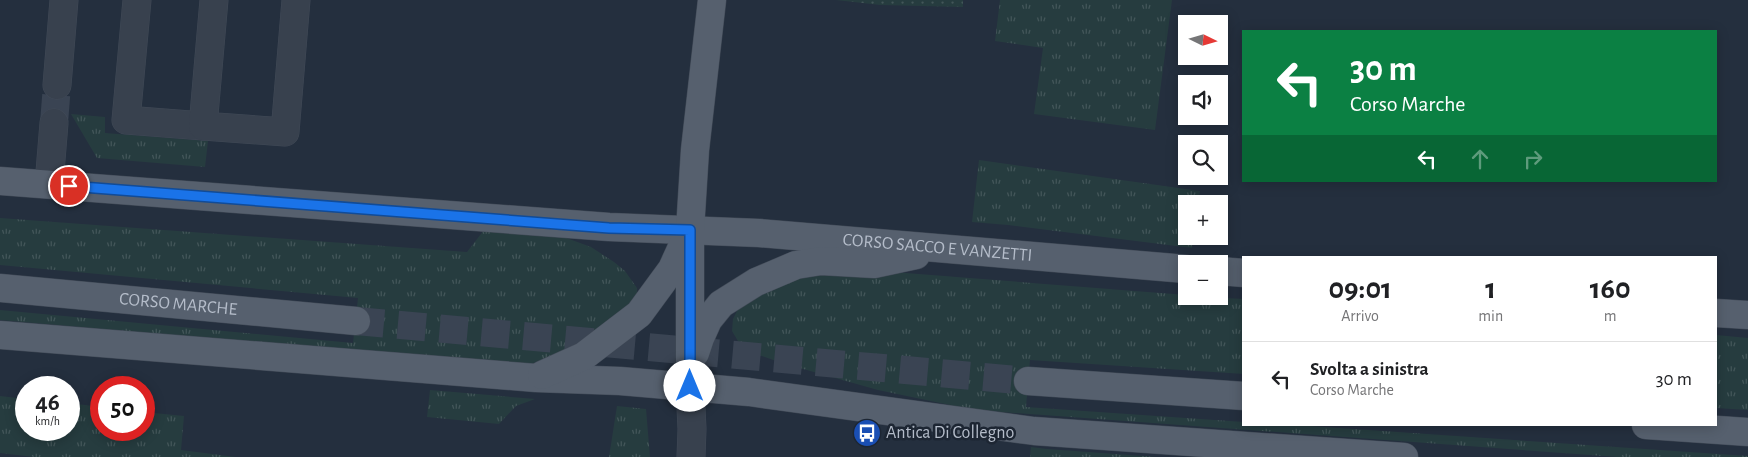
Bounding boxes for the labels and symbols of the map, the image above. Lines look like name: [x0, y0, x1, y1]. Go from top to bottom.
north arrow: [1178, 15, 1228, 65]
pin: [48, 165, 90, 207]
street label: CORSO SACCO E VANZETTI: [842, 231, 1033, 265]
street label: CORSO MARCHE: [118, 290, 238, 319]
position arrow: [663, 359, 715, 411]
speed limit sign: 50: [90, 376, 155, 441]
bus stop icon: Antica Di Collegno: [852, 418, 882, 448]
place label: Antica Di Collegno: [886, 424, 1015, 442]

